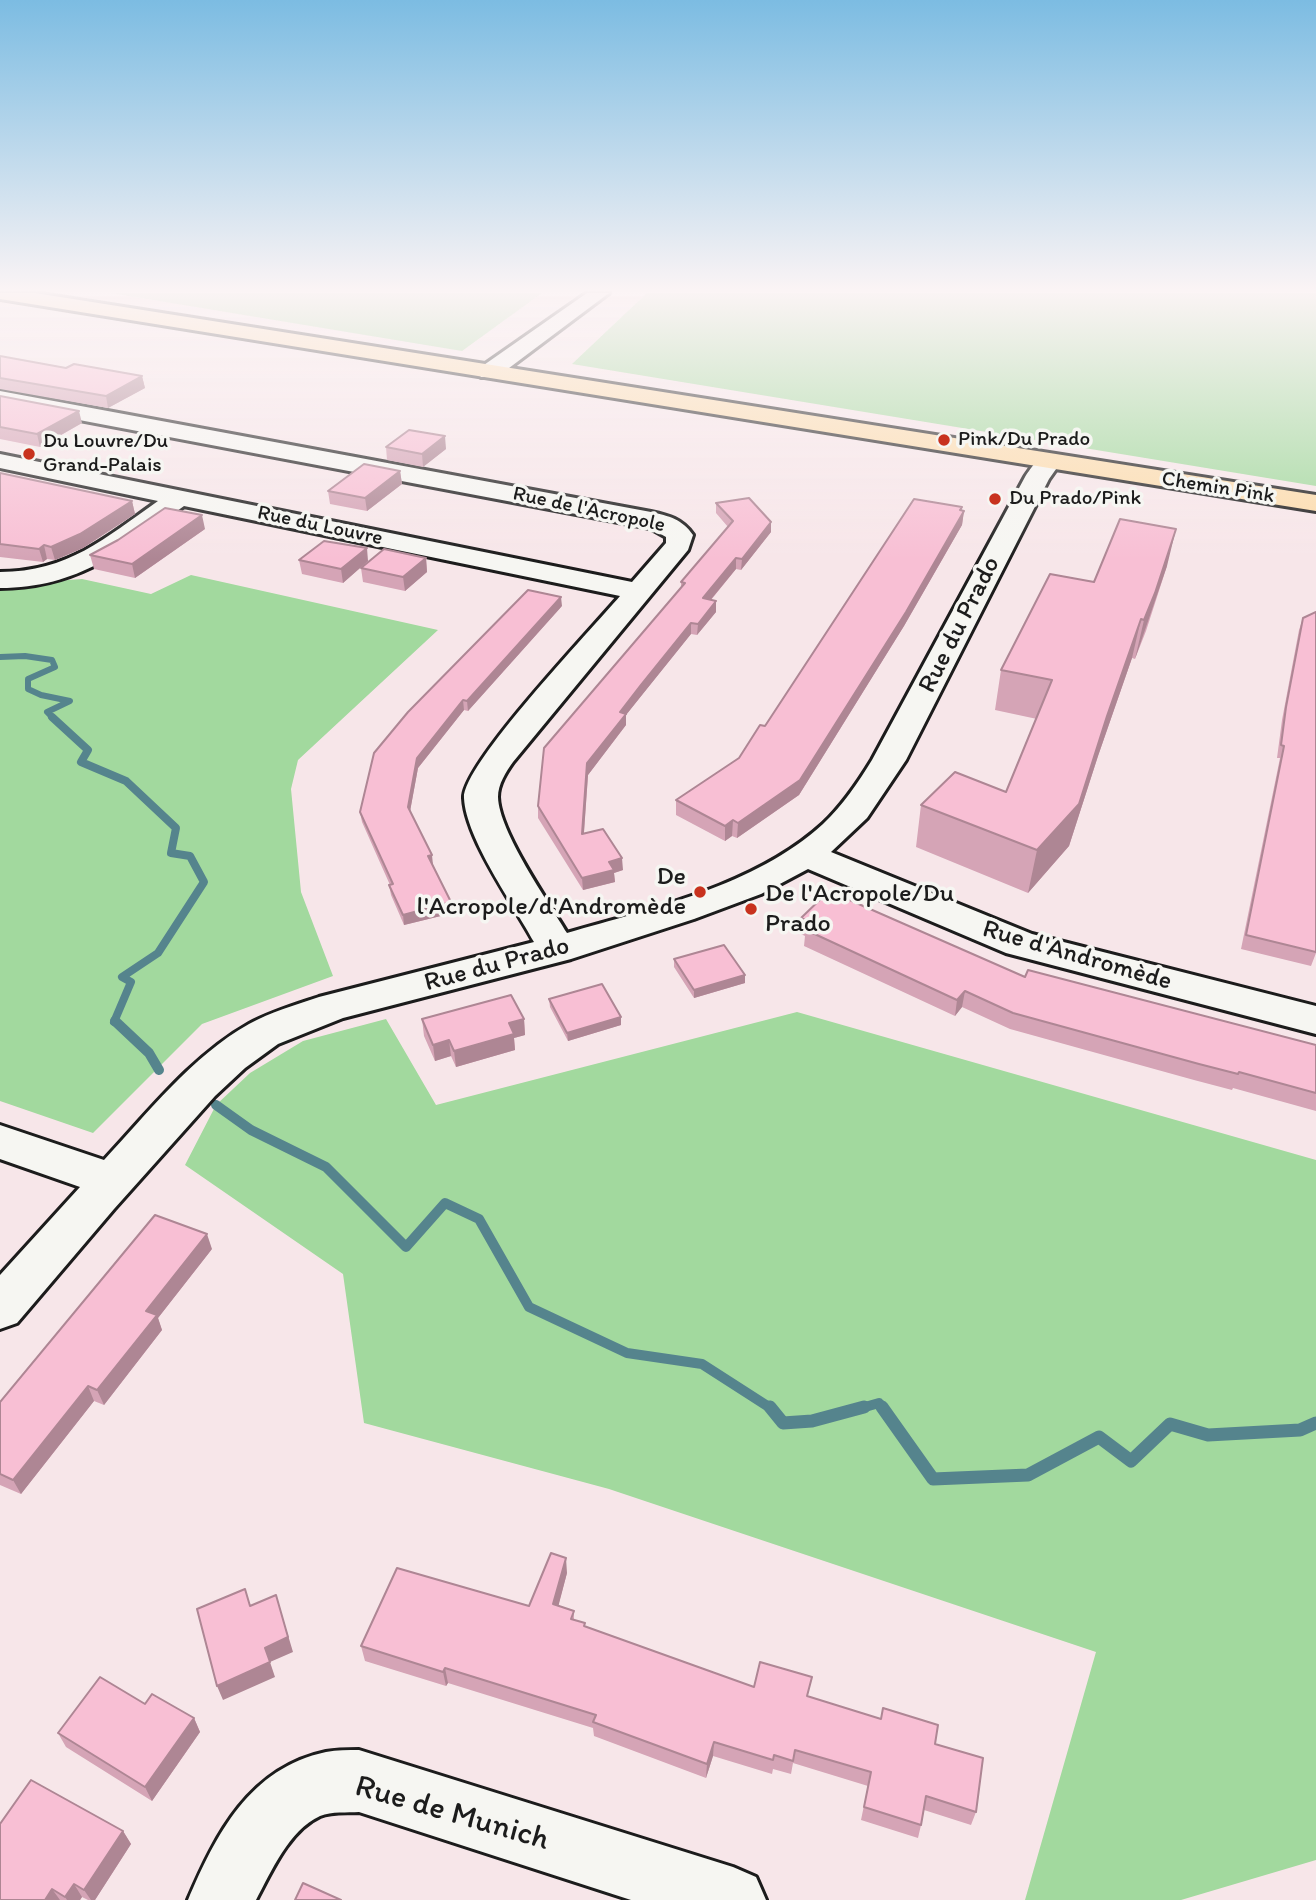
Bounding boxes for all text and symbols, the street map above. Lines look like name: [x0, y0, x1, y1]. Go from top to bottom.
place label: Pink/Du Prado: [958, 427, 1090, 453]
place label: Du Louvre/Du Grand-Palais: [43, 429, 168, 479]
marker: Pink/Du Prado: [936, 432, 952, 448]
marker: Du Louvre/Du Grand-Palais: [21, 446, 37, 462]
street label: Chemin Pink: [1160, 467, 1276, 509]
street label: Rue de l'Acropole: [511, 482, 667, 538]
place label: Du Prado/Pink: [1009, 486, 1141, 512]
marker: Du Prado/Pink: [987, 491, 1003, 507]
street label: Rue du Louvre: [255, 500, 385, 552]
street label: Rue du Prado: [912, 552, 1008, 698]
place label: De l'Acropole/d'Andromède: [417, 861, 686, 922]
place label: De l'Acropole/Du Prado: [765, 878, 954, 940]
marker: De l'Acropole/d'Andromède: [692, 884, 708, 900]
marker: De l'Acropole/Du Prado: [743, 901, 759, 917]
street label: Rue d'Andromède: [979, 914, 1175, 998]
street label: Rue du Prado: [421, 931, 573, 999]
street label: Rue de Munich: [351, 1768, 553, 1860]

